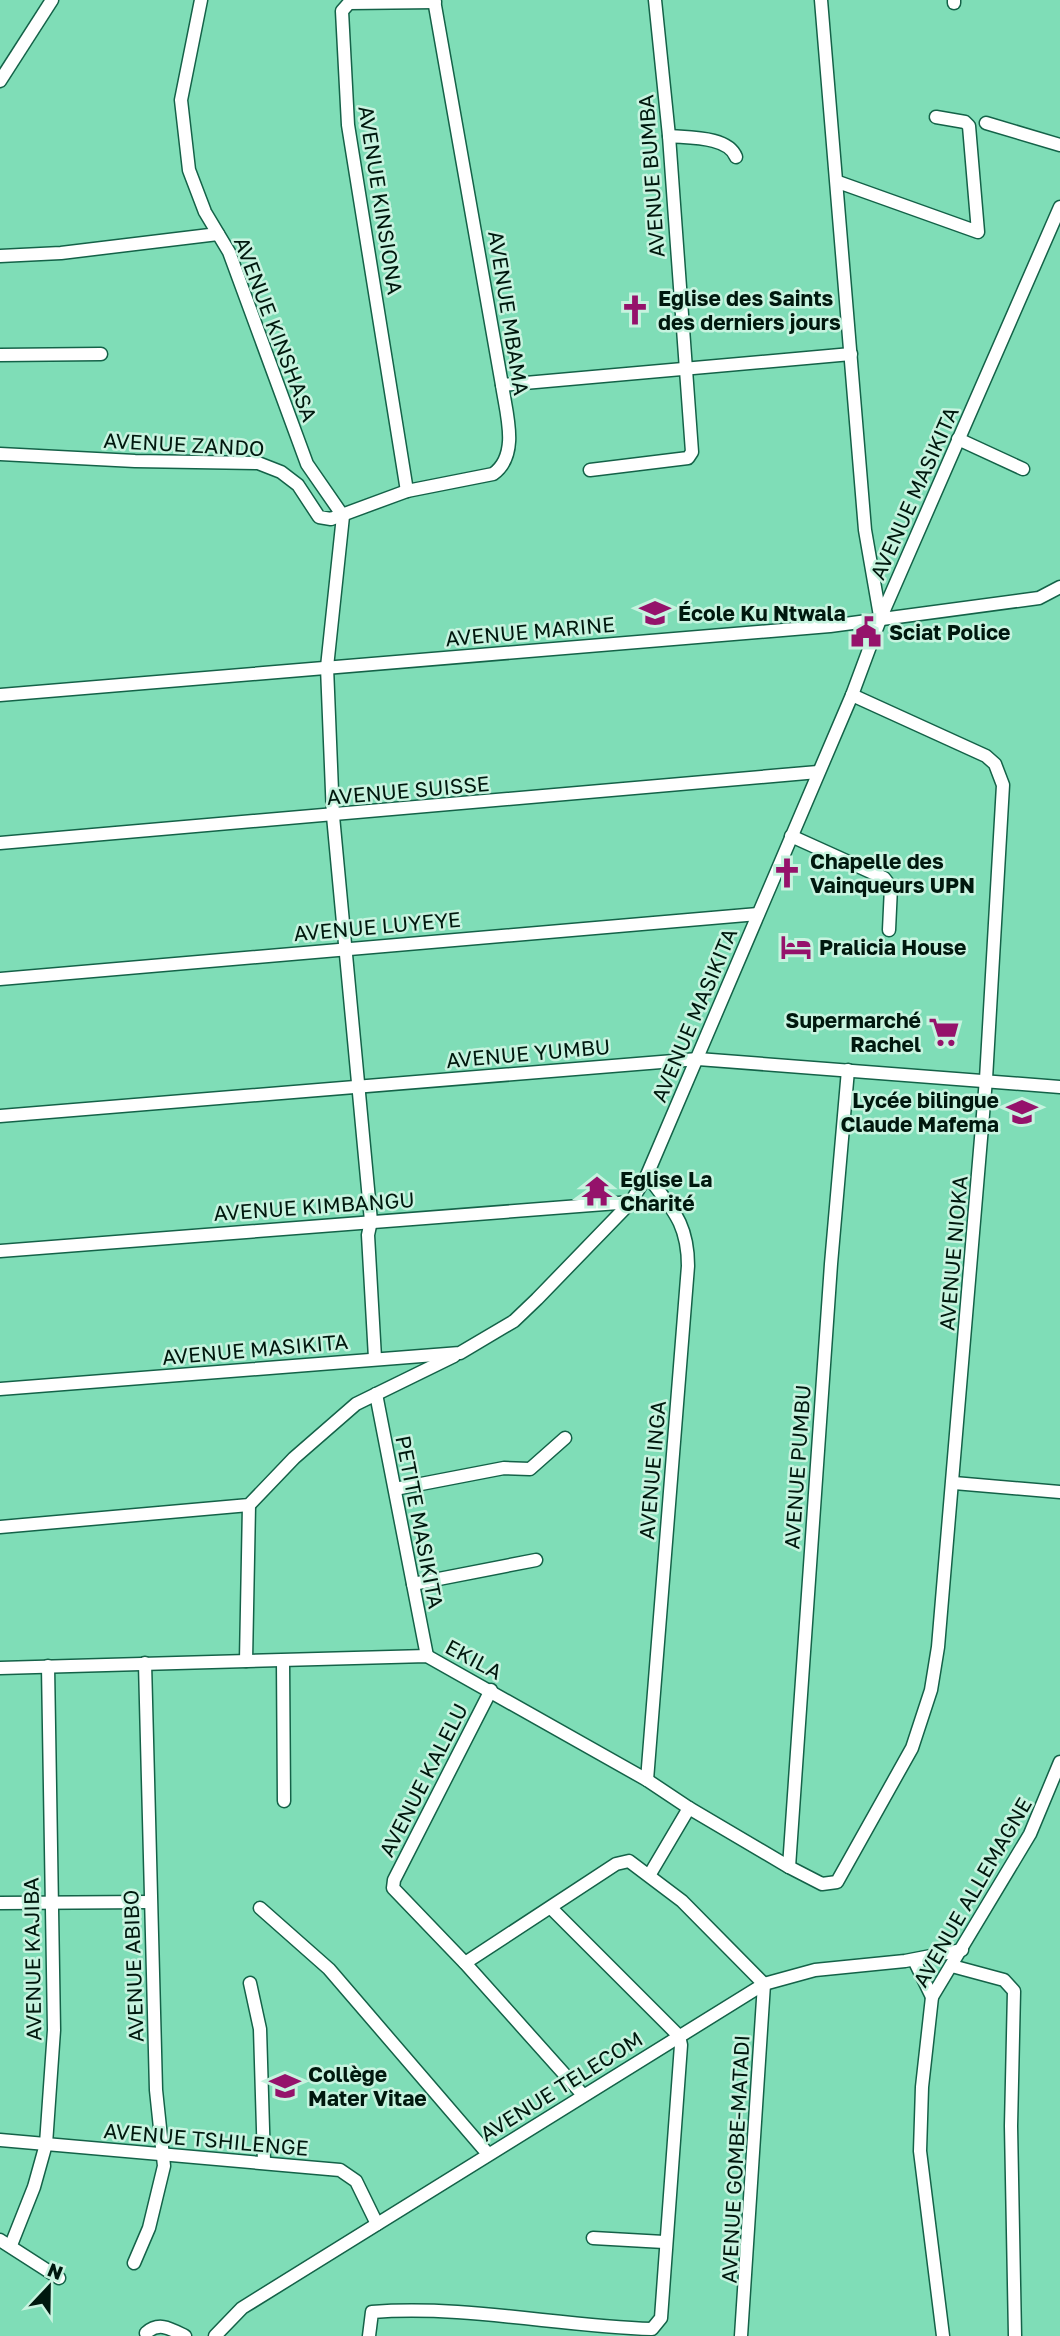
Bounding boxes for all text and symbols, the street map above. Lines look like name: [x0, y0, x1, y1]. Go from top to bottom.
street label: AVENUE BUMBA: [632, 93, 670, 259]
street label: AVENUE KINSIONA: [353, 104, 409, 296]
street label: AVENUE MBAMA: [483, 229, 535, 397]
street label: AVENUE KINSHASA: [229, 233, 323, 425]
place label: Eglise des Saints des derniers jours: [658, 285, 841, 335]
church icon: Eglise des Saints des derniers jours: [618, 293, 652, 327]
street label: AVENUE MASIKITA: [864, 402, 964, 584]
street label: AVENUE ZANDO: [103, 427, 265, 461]
school or university icon: École Ku Ntwala: [638, 596, 672, 630]
place label: École Ku Ntwala: [678, 600, 846, 626]
street label: AVENUE MARINE: [444, 611, 616, 651]
public building icon: Sciat Police: [849, 615, 883, 649]
place label: Sciat Police: [889, 619, 1010, 645]
street label: AVENUE SUISSE: [325, 770, 491, 810]
place label: Chapelle des Vainqueurs UPN: [810, 848, 975, 898]
church icon: Chapelle des Vainqueurs UPN: [770, 856, 804, 890]
street label: AVENUE LUYEYE: [292, 906, 462, 946]
street label: AVENUE MASIKITA: [646, 924, 742, 1106]
hotel icon: Pralicia House: [779, 930, 813, 964]
place label: Pralicia House: [819, 934, 966, 960]
place label: Supermarché Rachel: [785, 1007, 921, 1057]
supermarket icon: Supermarché Rachel: [927, 1015, 961, 1049]
street label: AVENUE YUMBU: [445, 1033, 611, 1073]
place label: Lycée bilingue Claude Mafema: [840, 1087, 999, 1137]
school or university icon: Lycée bilingue Claude Mafema: [1005, 1095, 1039, 1129]
place label: Eglise La Charité: [620, 1166, 712, 1216]
temple icon: Eglise La Charité: [580, 1174, 614, 1208]
street label: AVENUE NIOKA: [933, 1174, 973, 1332]
street label: AVENUE KIMBANGU: [213, 1186, 415, 1226]
street label: AVENUE MASIKITA: [161, 1328, 349, 1370]
street label: AVENUE PUMBU: [778, 1384, 816, 1550]
street label: AVENUE INGA: [633, 1399, 671, 1541]
street label: PETITE MASIKITA: [390, 1433, 450, 1611]
street label: EKILA: [441, 1633, 507, 1685]
street label: AVENUE KALELU: [373, 1699, 473, 1861]
street label: AVENUE ALLEMAGNE: [907, 1793, 1037, 1991]
street label: AVENUE KAJIBA: [18, 1877, 46, 2041]
street label: AVENUE ABIBO: [117, 1889, 149, 2043]
street label: AVENUE TELECOM: [475, 2025, 647, 2147]
street label: AVENUE GOMBE-MATADI: [716, 2034, 754, 2284]
place label: Collège Mater Vitae: [308, 2061, 427, 2111]
school or university icon: Collège Mater Vitae: [268, 2069, 302, 2103]
street label: AVENUE TSHILENGE: [102, 2117, 310, 2161]
north arrow: [14, 2252, 84, 2322]
text: N: [45, 2257, 67, 2284]

